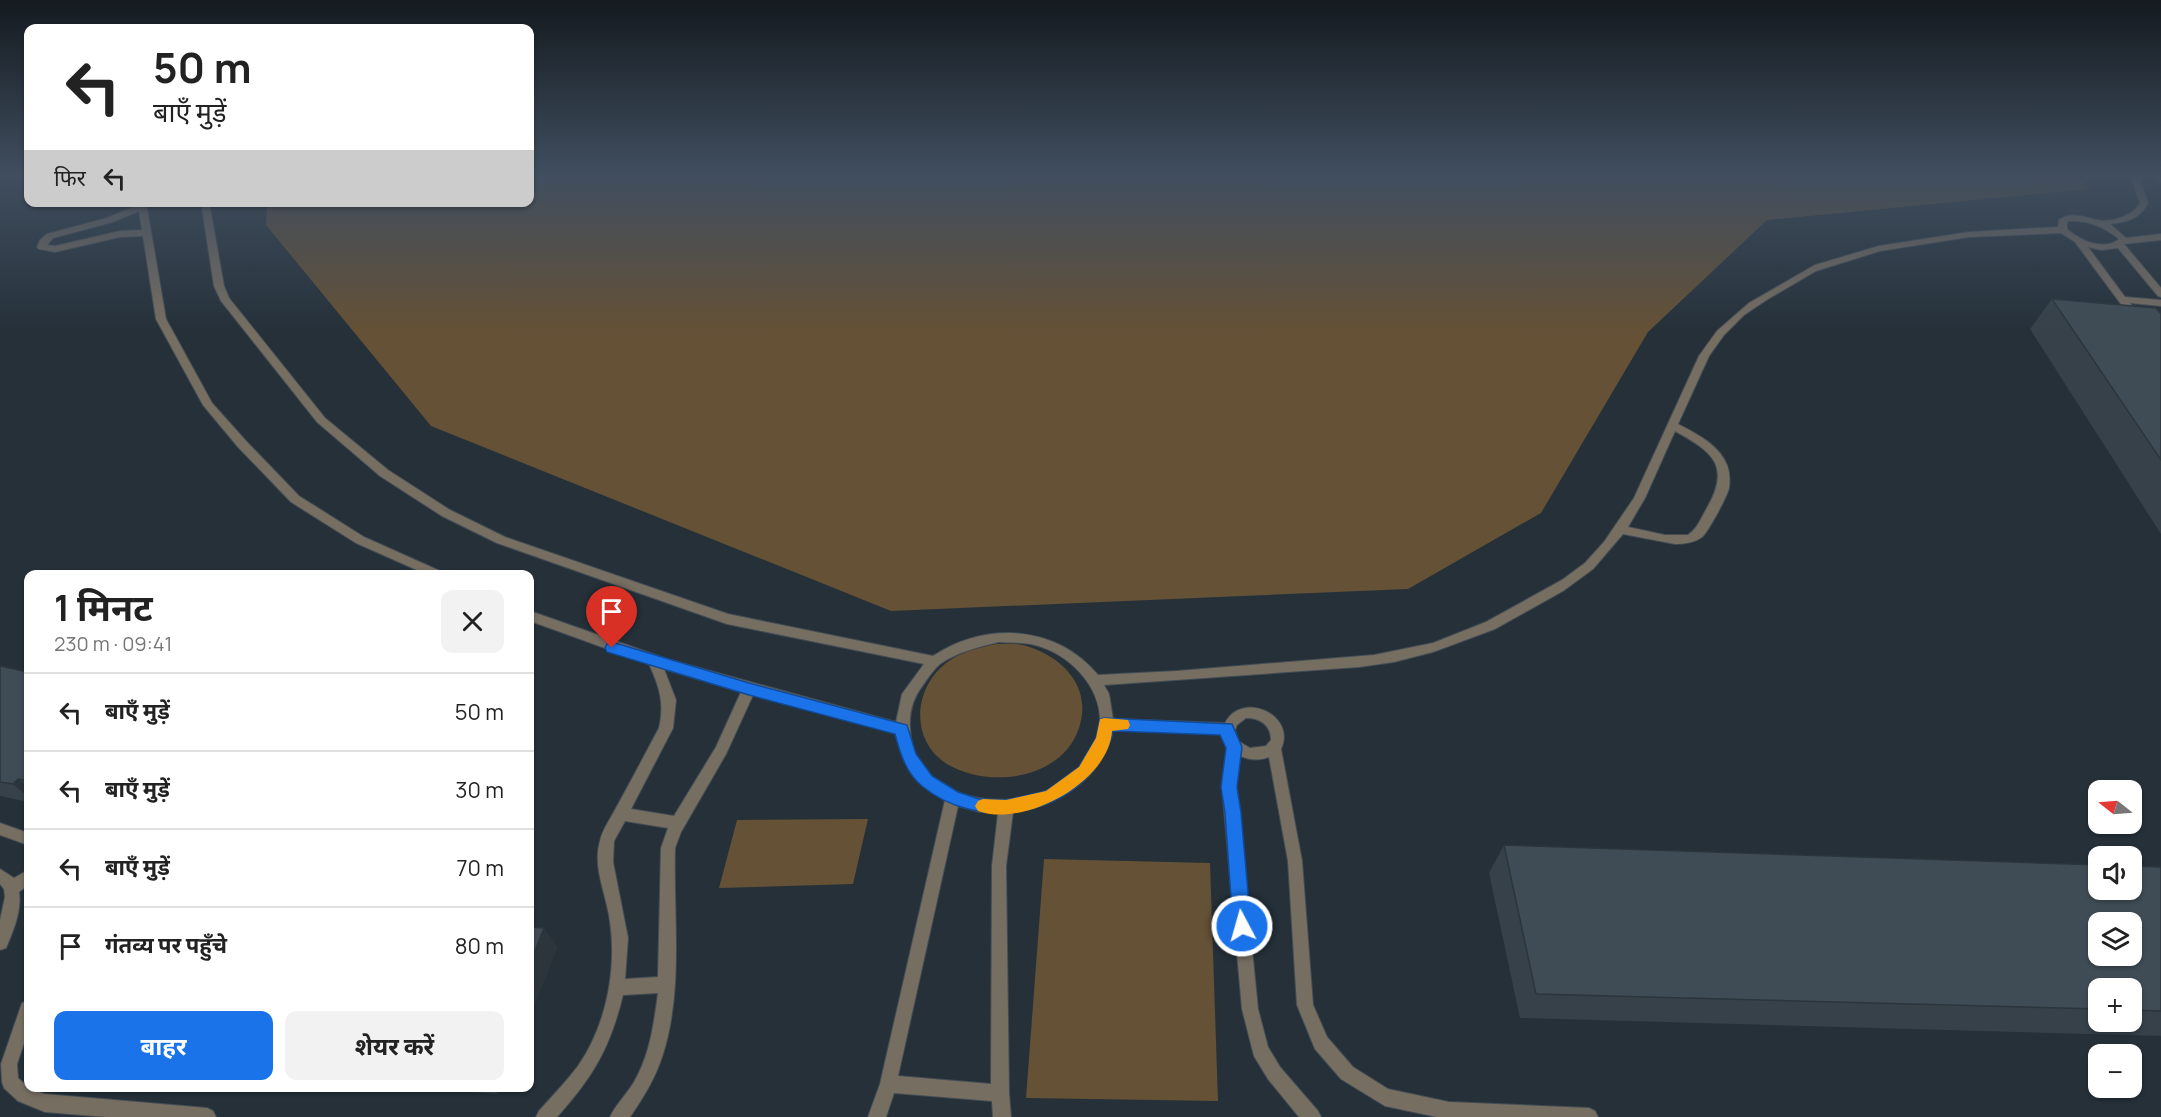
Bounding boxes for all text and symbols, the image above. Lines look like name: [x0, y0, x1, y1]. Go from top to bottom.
text: 50 m: [153, 38, 251, 96]
icon: left: [54, 48, 132, 126]
text: बाएँ मुड़ें: [153, 93, 226, 130]
icon: left: [98, 162, 131, 195]
text: फिर: [54, 163, 86, 193]
text: 1 मिनट: [54, 583, 153, 632]
pin: [586, 586, 637, 648]
button: close: [441, 590, 504, 653]
icon: arrive: [595, 595, 628, 628]
text: 230 m · 09:41: [54, 630, 172, 657]
icon: left: [54, 696, 87, 729]
text: बाएँ मुड़ें: [105, 696, 170, 726]
text: 50 m: [455, 697, 504, 727]
icon: left: [54, 774, 87, 807]
text: बाएँ मुड़ें: [105, 774, 170, 804]
text: 30 m: [455, 775, 504, 805]
north arrow: [2088, 780, 2142, 834]
map controls: [2088, 780, 2142, 1098]
button: sound: [2088, 846, 2142, 900]
icon: left: [54, 852, 87, 885]
text: बाएँ मुड़ें: [105, 852, 170, 882]
text: 70 m: [456, 853, 504, 883]
position arrow: [1210, 894, 1274, 958]
button: layers: [2088, 912, 2142, 966]
icon: arrive: [54, 930, 87, 963]
text: गंतव्य पर पहुँचे: [105, 930, 227, 960]
text: 80 m: [455, 931, 504, 961]
button: +: [2088, 978, 2142, 1032]
button: बाहर: [54, 1011, 273, 1080]
button: शेयर करें: [285, 1011, 504, 1080]
button: −: [2088, 1044, 2142, 1098]

